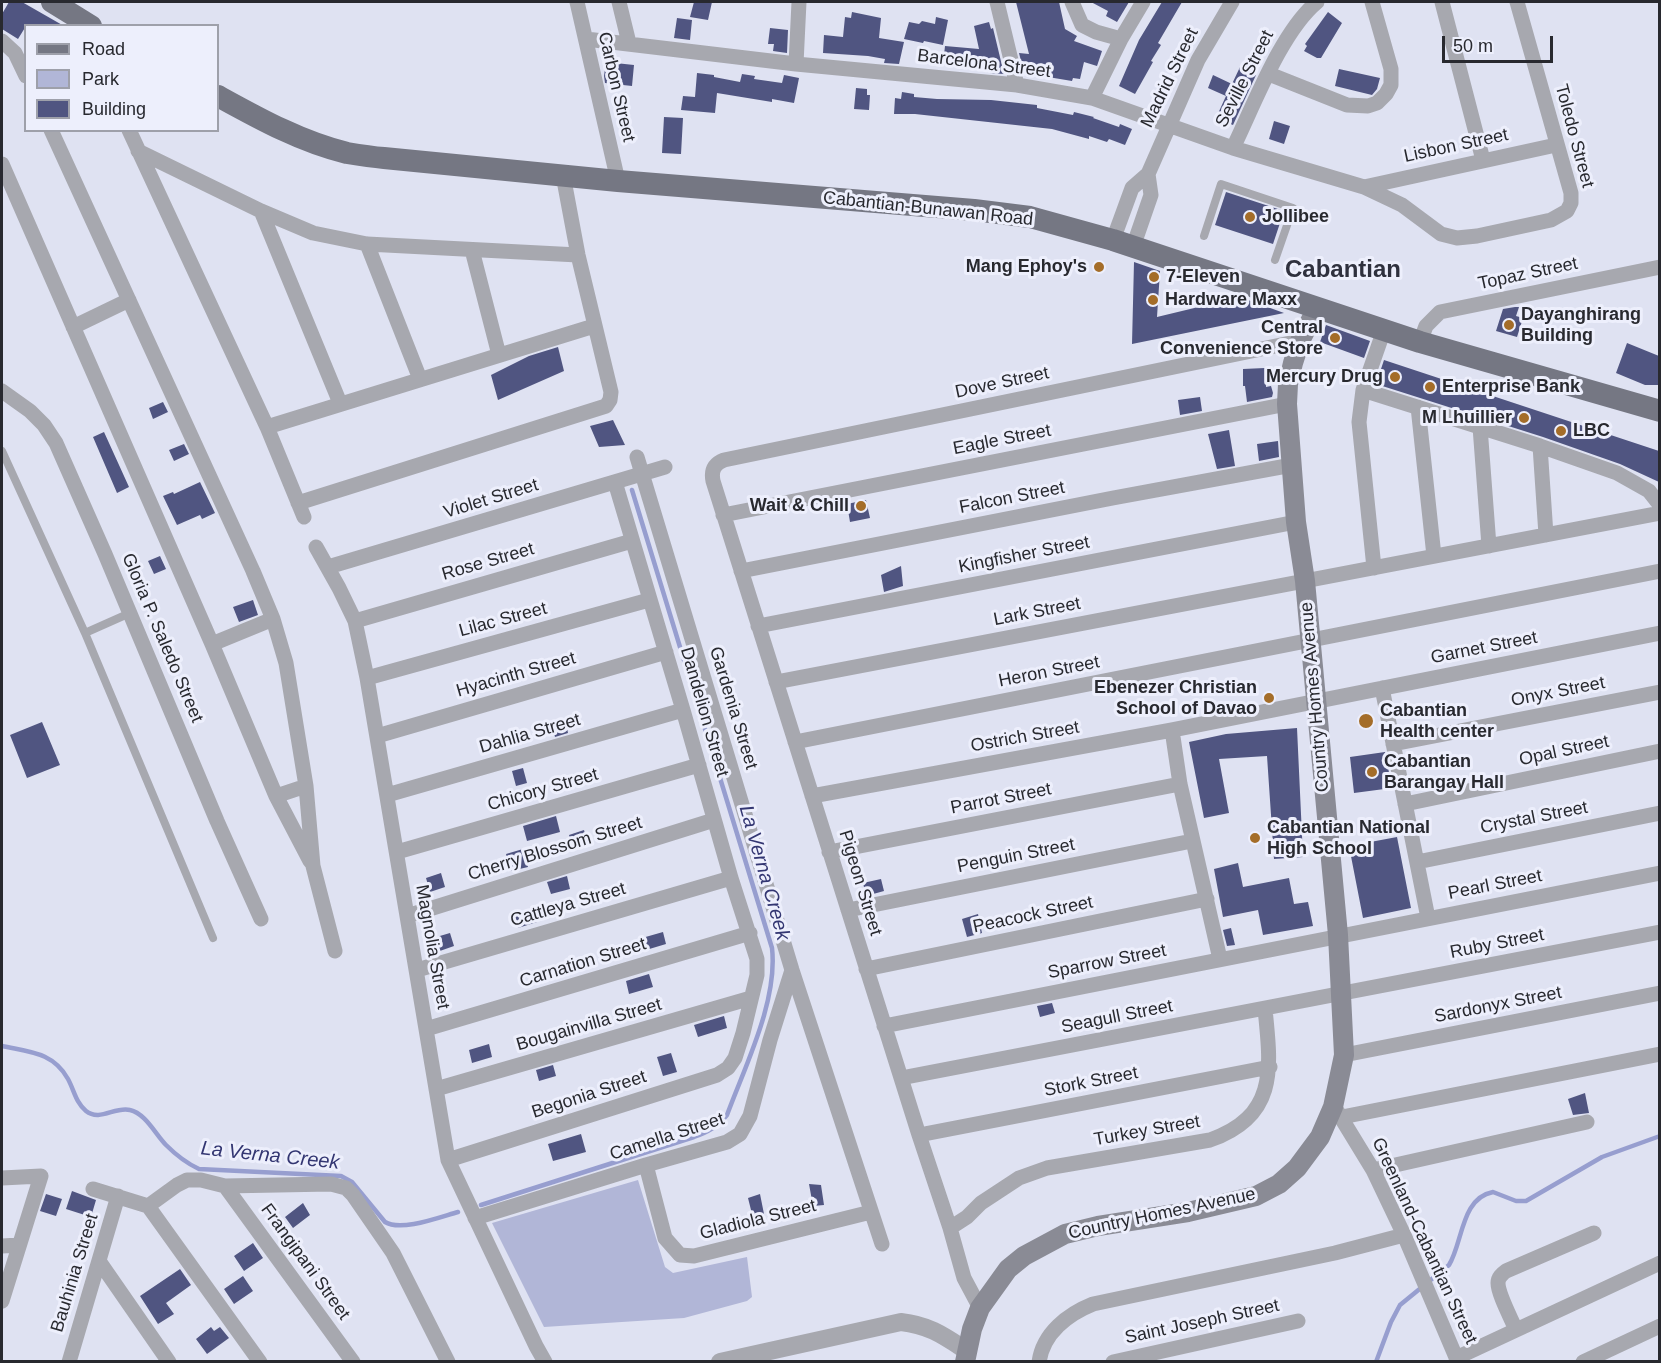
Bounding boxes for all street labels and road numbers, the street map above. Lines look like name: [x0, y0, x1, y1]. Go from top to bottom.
street label: Madrid Street: [1137, 25, 1203, 131]
street label: Seville Street: [1211, 27, 1279, 131]
street label: Carbon Street: [593, 30, 639, 144]
street label: Barcelona Street: [916, 45, 1052, 83]
street label: Toledo Street: [1550, 82, 1598, 190]
street label: Lisbon Street: [1402, 124, 1510, 168]
street label: Cabantian-Bunawan Road: [822, 187, 1034, 231]
street label: Topaz Street: [1476, 253, 1580, 295]
street label: Dove Street: [953, 363, 1051, 403]
street label: Eagle Street: [951, 420, 1053, 460]
street label: Violet Street: [441, 474, 541, 524]
street label: Falcon Street: [957, 477, 1067, 519]
street label: Kingfisher Street: [957, 532, 1091, 578]
street label: Rose Street: [439, 539, 537, 585]
street label: Gloria P. Saledo Street: [117, 550, 207, 726]
street label: Lark Street: [992, 593, 1082, 631]
street label: Lilac Street: [457, 598, 549, 642]
street label: Country Homes Avenue: [1296, 601, 1334, 793]
street label: Garnet Street: [1429, 627, 1539, 669]
street label: Gardenia Street: [704, 644, 762, 772]
street label: Dandelion Street: [675, 645, 733, 779]
street label: Hyacinth Street: [454, 648, 578, 702]
street label: Heron Street: [997, 652, 1101, 692]
street label: Onyx Street: [1509, 672, 1607, 712]
street label: Dahlia Street: [477, 709, 583, 759]
street label: Ostrich Street: [969, 717, 1081, 757]
street label: Opal Street: [1517, 731, 1611, 771]
street label: Chicory Street: [485, 764, 601, 816]
street label: Parrot Street: [949, 779, 1053, 819]
street label: Crystal Street: [1478, 797, 1590, 839]
street label: Cherry Blossom Street: [465, 812, 645, 886]
street label: Pigeon Street: [834, 828, 886, 938]
street label: Penguin Street: [955, 834, 1077, 878]
street label: Pearl Street: [1446, 865, 1544, 905]
street label: Cattleya Street: [508, 878, 628, 932]
street label: Magnolia Street: [410, 883, 454, 1011]
street label: Peacock Street: [971, 892, 1095, 938]
street label: Ruby Street: [1448, 924, 1546, 964]
street label: Carnation Street: [517, 934, 649, 992]
street label: Sparrow Street: [1046, 940, 1168, 984]
street label: Sardonyx Street: [1433, 982, 1563, 1028]
street label: Bougainvilla Street: [514, 994, 664, 1056]
street label: Seagull Street: [1059, 996, 1175, 1038]
street label: Stork Street: [1042, 1062, 1140, 1102]
street label: Begonia Street: [529, 1066, 649, 1124]
street label: Camella Street: [607, 1108, 727, 1166]
street label: Turkey Street: [1092, 1111, 1202, 1151]
street label: Greenland-Cabantian Street: [1367, 1134, 1481, 1348]
street label: Country Homes Avenue: [1066, 1184, 1258, 1244]
street label: Gladiola Street: [698, 1195, 818, 1245]
street label: Frangipani Street: [256, 1200, 354, 1324]
street label: Bauhinia Street: [47, 1211, 103, 1335]
street label: Saint Joseph Street: [1123, 1295, 1281, 1349]

